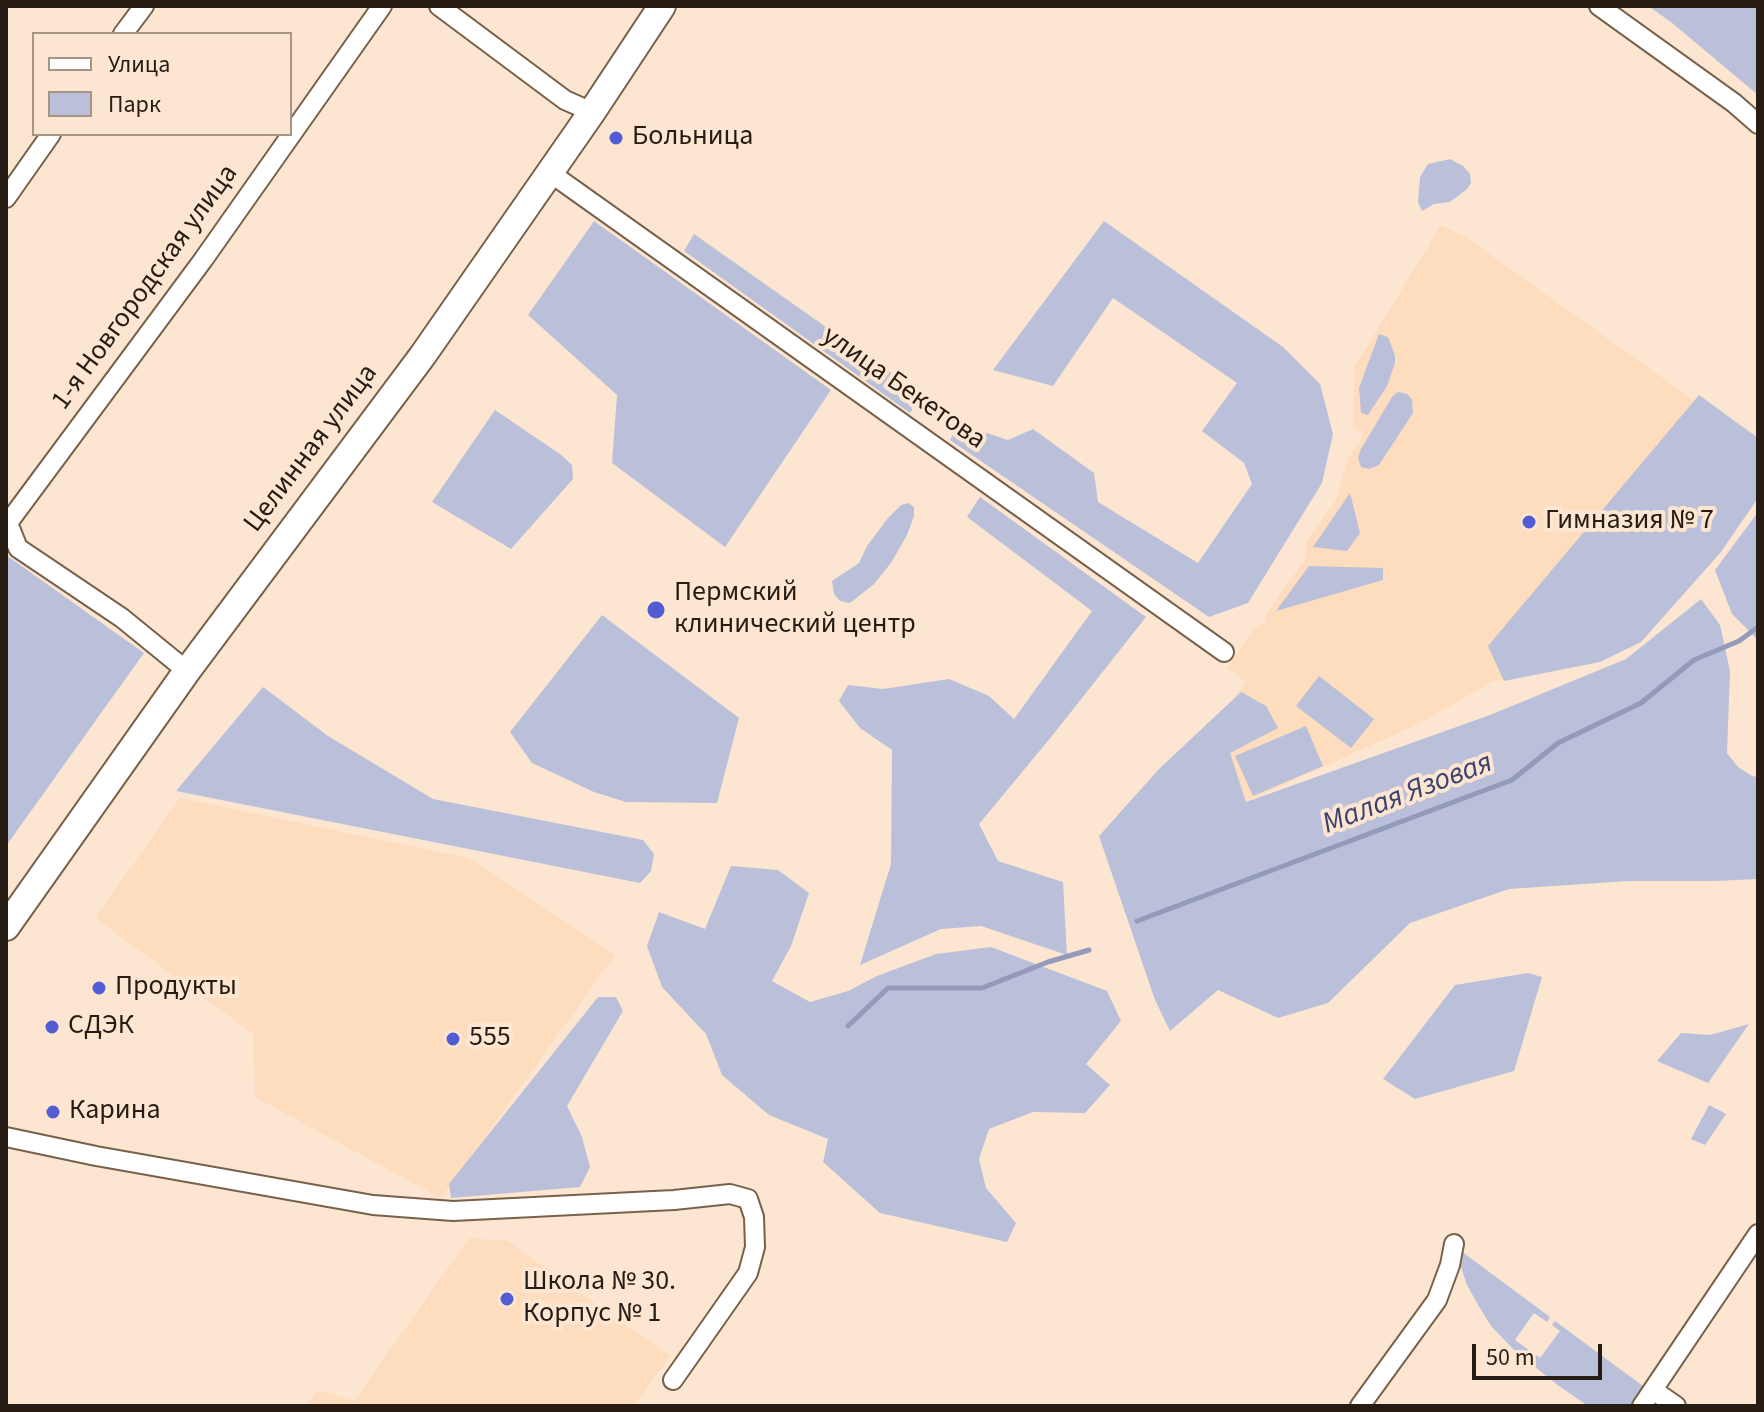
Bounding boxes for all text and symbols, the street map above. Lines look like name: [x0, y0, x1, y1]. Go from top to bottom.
legend: [32, 32, 292, 136]
text: Улица: [108, 47, 170, 82]
text: Парк: [108, 87, 161, 122]
place label: Больница: [632, 121, 753, 155]
marker: Больница: [607, 129, 625, 147]
street label: 1-я Новгородская улица: [46, 159, 246, 417]
street label: улица Бекетова: [815, 320, 991, 458]
street label: Целинная улица: [238, 358, 386, 540]
place label: Гимназия № 7: [1545, 505, 1714, 539]
marker: Гимназия № 7: [1520, 513, 1538, 531]
place label: Пермский клинический центр: [674, 577, 916, 643]
marker: Пермский клинический центр: [645, 599, 667, 621]
water label: Малая Язовая: [1318, 746, 1498, 844]
place label: Продукты: [115, 971, 237, 1005]
marker: Продукты: [90, 979, 108, 997]
place label: СДЭК: [68, 1010, 134, 1044]
marker: СДЭК: [43, 1018, 61, 1036]
place label: 555: [469, 1022, 511, 1056]
marker: 555: [444, 1030, 462, 1048]
place label: Карина: [69, 1095, 161, 1129]
marker: Карина: [44, 1103, 62, 1121]
place label: Школа № 30. Корпус № 1: [523, 1266, 676, 1332]
marker: Школа № 30. Корпус № 1: [498, 1290, 516, 1308]
scale bar: [1476, 1328, 1606, 1378]
text: 50 m: [1486, 1340, 1535, 1375]

